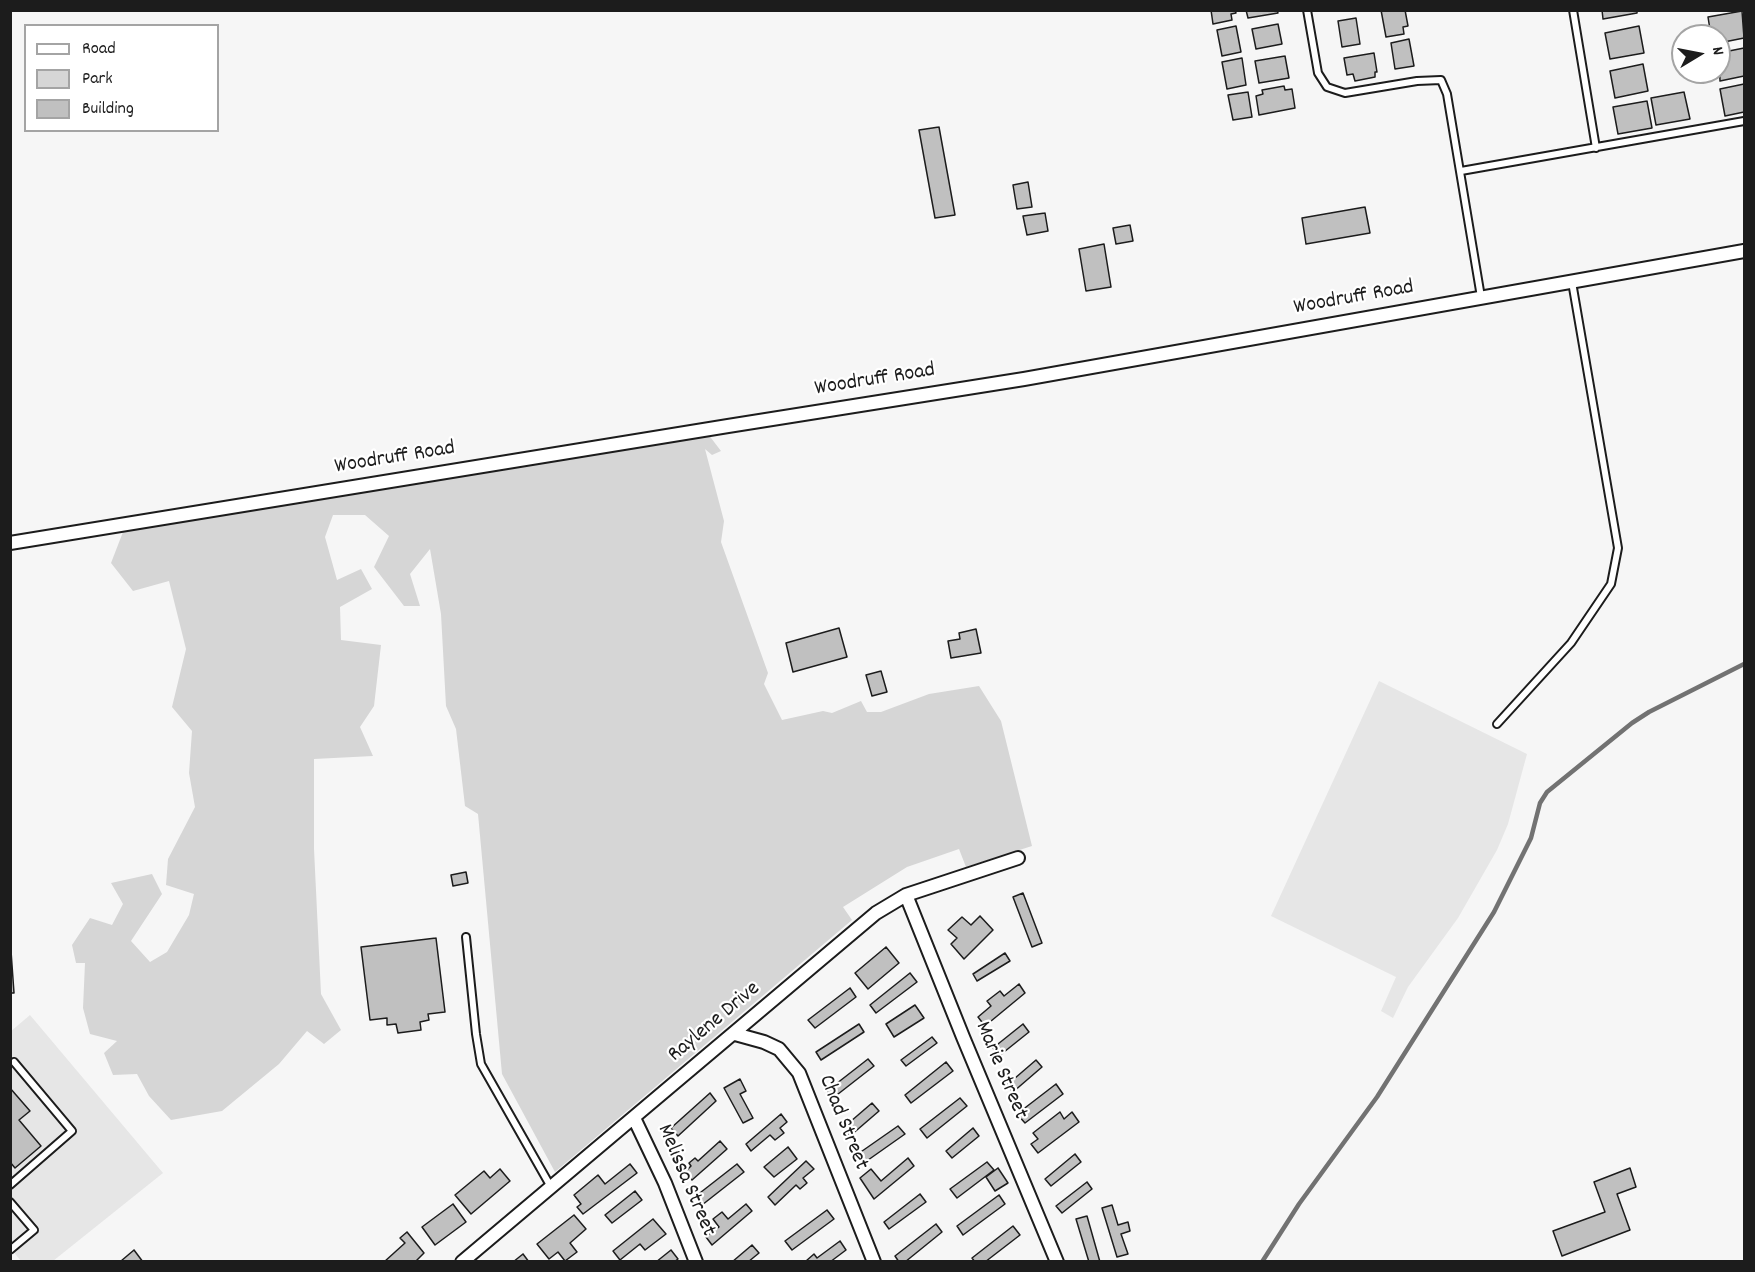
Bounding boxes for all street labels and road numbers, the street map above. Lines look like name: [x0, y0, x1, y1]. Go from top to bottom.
street label: Woodruff Road: [1292, 275, 1416, 323]
street label: Woodruff Road: [813, 358, 937, 404]
street label: Woodruff Road: [333, 436, 457, 482]
street label: Raylene Drive: [664, 977, 766, 1069]
street label: Marie Street: [968, 1018, 1032, 1124]
street label: Chad Street: [811, 1072, 873, 1174]
street label: Melissa Street: [650, 1121, 720, 1241]

